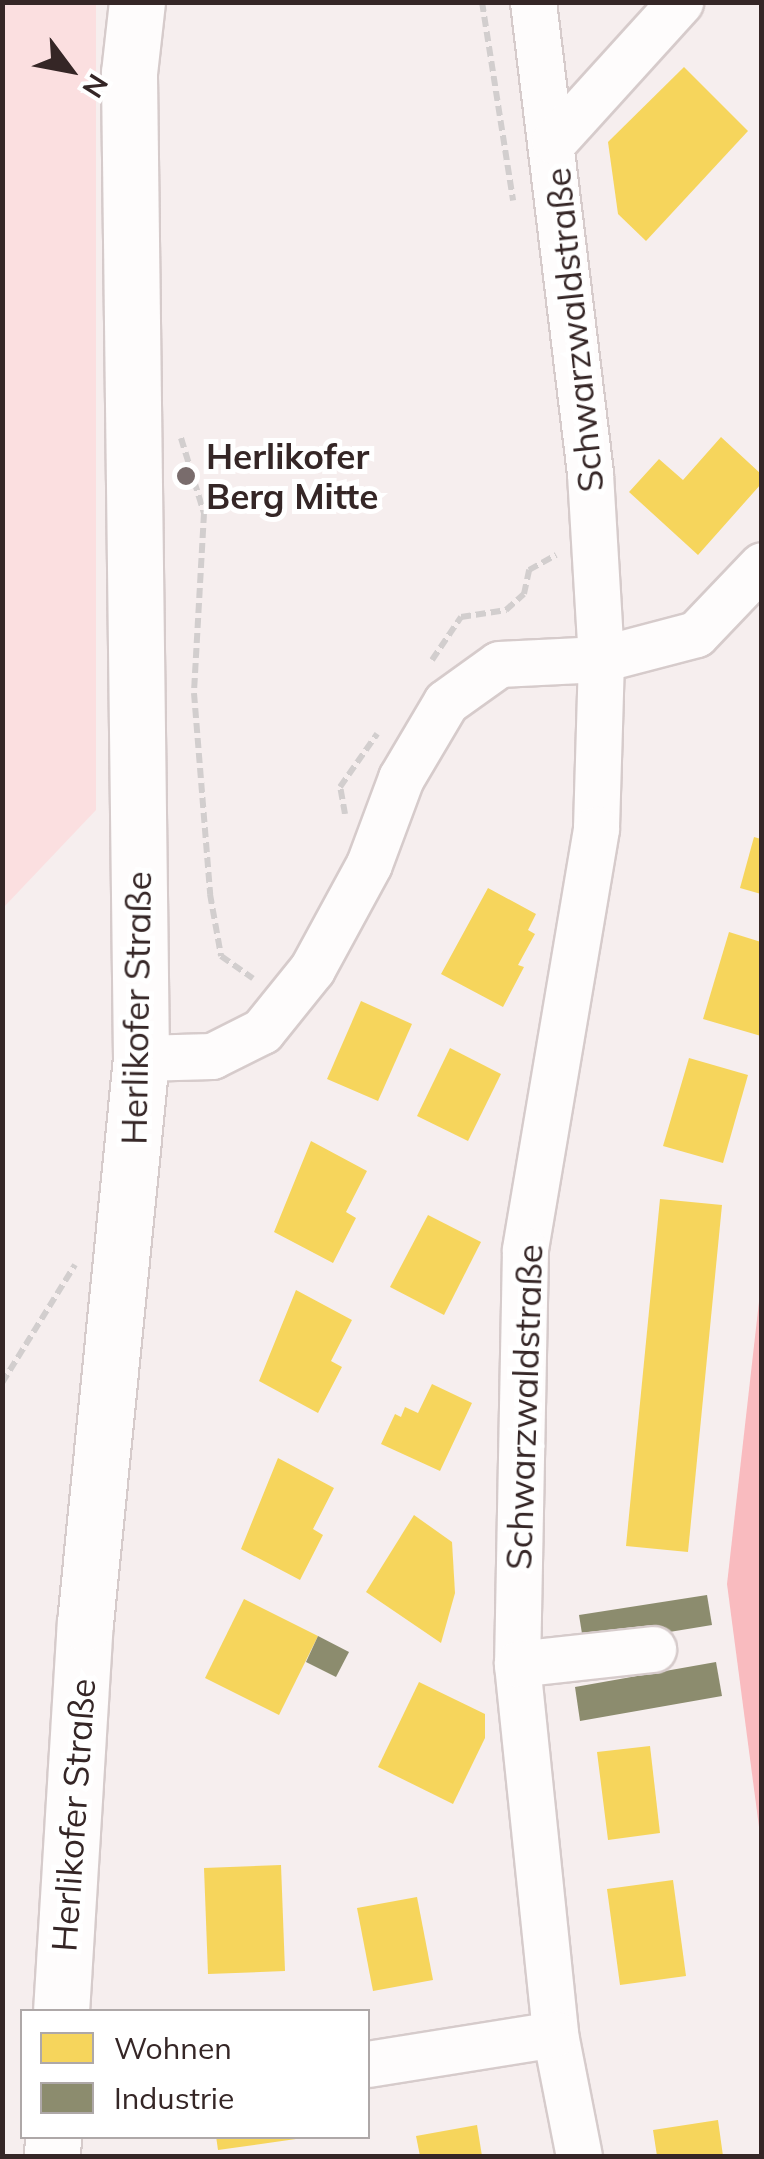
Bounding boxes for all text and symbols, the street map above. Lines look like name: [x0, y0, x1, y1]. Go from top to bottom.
north arrow: [20, 20, 120, 120]
text: N: [75, 68, 116, 104]
street label: Schwarzwaldstraße: [536, 166, 612, 494]
place label: Herlikofer Berg Mitte: [206, 435, 378, 517]
marker: Herlikofer Berg Mitte: [175, 465, 197, 487]
street label: Herlikofer Straße: [113, 871, 159, 1145]
street label: Schwarzwaldstraße: [497, 1243, 551, 1571]
street label: Herlikofer Straße: [43, 1677, 103, 1953]
legend: [20, 2009, 370, 2139]
text: Wohnen: [114, 2029, 232, 2067]
text: Industrie: [114, 2079, 234, 2117]

